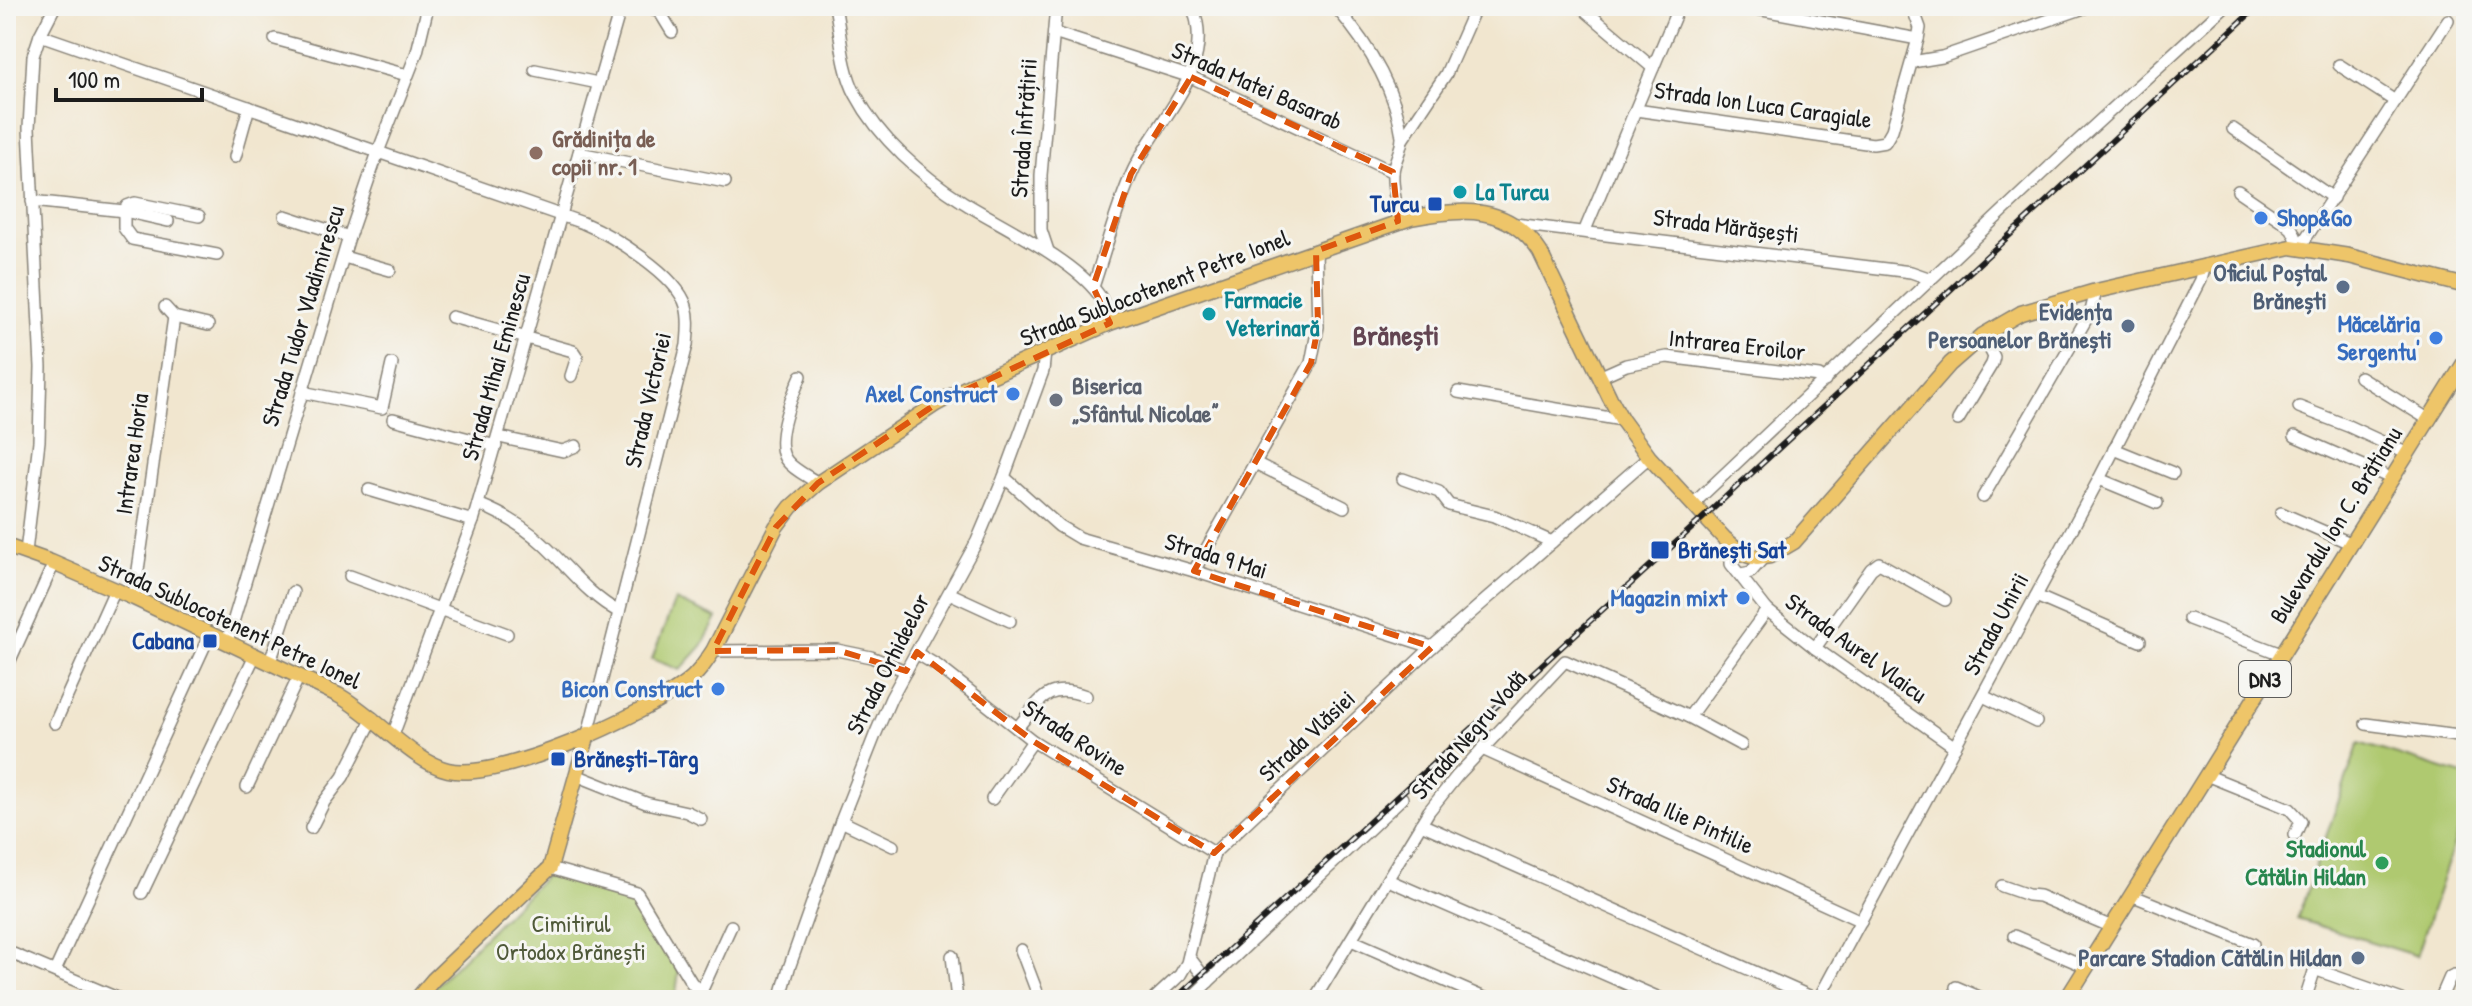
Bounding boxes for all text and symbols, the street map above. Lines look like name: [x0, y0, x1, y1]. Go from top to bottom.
street label: Strada Matei Basarab: [1167, 33, 1348, 137]
scale bar: [56, 52, 202, 102]
street label: Strada Înfrățirii: [1002, 57, 1044, 199]
text: 100 m: [68, 63, 120, 95]
street label: Strada Ion Luca Caragiale: [1652, 73, 1874, 135]
place label: Grădinița de copii nr. 1: [552, 122, 656, 183]
marker: Grădinița de copii nr. 1: [527, 144, 545, 162]
place label: La Turcu: [1476, 175, 1549, 207]
marker: La Turcu: [1451, 183, 1469, 201]
place label: Turcu: [1369, 187, 1419, 219]
marker: Turcu: [1426, 195, 1444, 213]
street label: Strada Mărășești: [1652, 200, 1801, 250]
street label: Strada Tudor Vladimirescu: [253, 201, 351, 430]
place label: Shop&Go: [2277, 201, 2352, 234]
marker: Shop&Go: [2252, 209, 2270, 227]
street label: Strada Sublocotenent Petre Ionel: [1015, 221, 1295, 353]
place label: Oficiul Poștal Brănești: [2213, 256, 2328, 316]
street label: Strada Mihai Eminescu: [453, 269, 537, 464]
marker: Oficiul Poștal Brănești: [2334, 278, 2352, 296]
place label: Farmacie Veterinară: [1224, 283, 1320, 343]
place label: Evidența Persoanelor Brănești: [1928, 295, 2113, 355]
marker: Farmacie Veterinară: [1200, 305, 1218, 323]
place label: Măcelăria Sergentu': [2337, 307, 2421, 368]
district label: Brănești: [1353, 316, 1439, 354]
marker: Evidența Persoanelor Brănești: [2119, 317, 2137, 335]
street label: Intrarea Eroilor: [1667, 321, 1807, 367]
street label: Strada Victoriei: [616, 329, 678, 471]
marker: Măcelăria Sergentu': [2427, 329, 2445, 347]
place label: Biserica „Sfântul Nicolae”: [1072, 369, 1219, 429]
place label: Axel Construct: [866, 377, 998, 409]
marker: Axel Construct: [1004, 385, 1022, 403]
street label: Intrarea Horia: [107, 391, 155, 517]
marker: Biserica „Sfântul Nicolae”: [1047, 391, 1065, 409]
street label: Bulevardul Ion C. Brătianu: [2262, 420, 2409, 629]
street label: Strada 9 Mai: [1161, 524, 1271, 586]
place label: Brănești Sat: [1678, 533, 1787, 565]
marker: Brănești Sat: [1649, 539, 1671, 561]
street label: Strada Sublocotenent Petre Ionel: [94, 546, 368, 696]
street label: Strada Unirii: [1955, 567, 2035, 680]
place label: Magazin mixt: [1611, 581, 1728, 614]
street label: Strada Aurel Vlaicu: [1779, 585, 1934, 710]
street label: Strada Orhideelor: [838, 588, 936, 739]
marker: Magazin mixt: [1734, 589, 1752, 607]
place label: Cabana: [132, 624, 195, 656]
marker: Cabana: [201, 632, 219, 650]
road number: DN3: [2239, 661, 2291, 697]
street label: Strada Negru Vodă: [1403, 663, 1533, 806]
place label: Bicon Construct: [562, 672, 703, 704]
marker: Bicon Construct: [709, 680, 727, 698]
street label: Strada Vlăsiei: [1251, 682, 1361, 788]
street label: Strada Rovine: [1017, 692, 1134, 783]
place label: Brănești-Târg: [574, 742, 699, 775]
marker: Brănești-Târg: [549, 750, 567, 768]
street label: Strada Ilie Pintilie: [1602, 767, 1759, 861]
place label: Stadionul Cătălin Hildan: [2245, 832, 2367, 892]
marker: Stadionul Cătălin Hildan: [2373, 854, 2391, 872]
park label: Cimitirul Ortodox Brănești: [496, 907, 646, 967]
place label: Parcare Stadion Cătălin Hildan: [2078, 941, 2342, 973]
marker: Parcare Stadion Cătălin Hildan: [2349, 949, 2367, 967]

